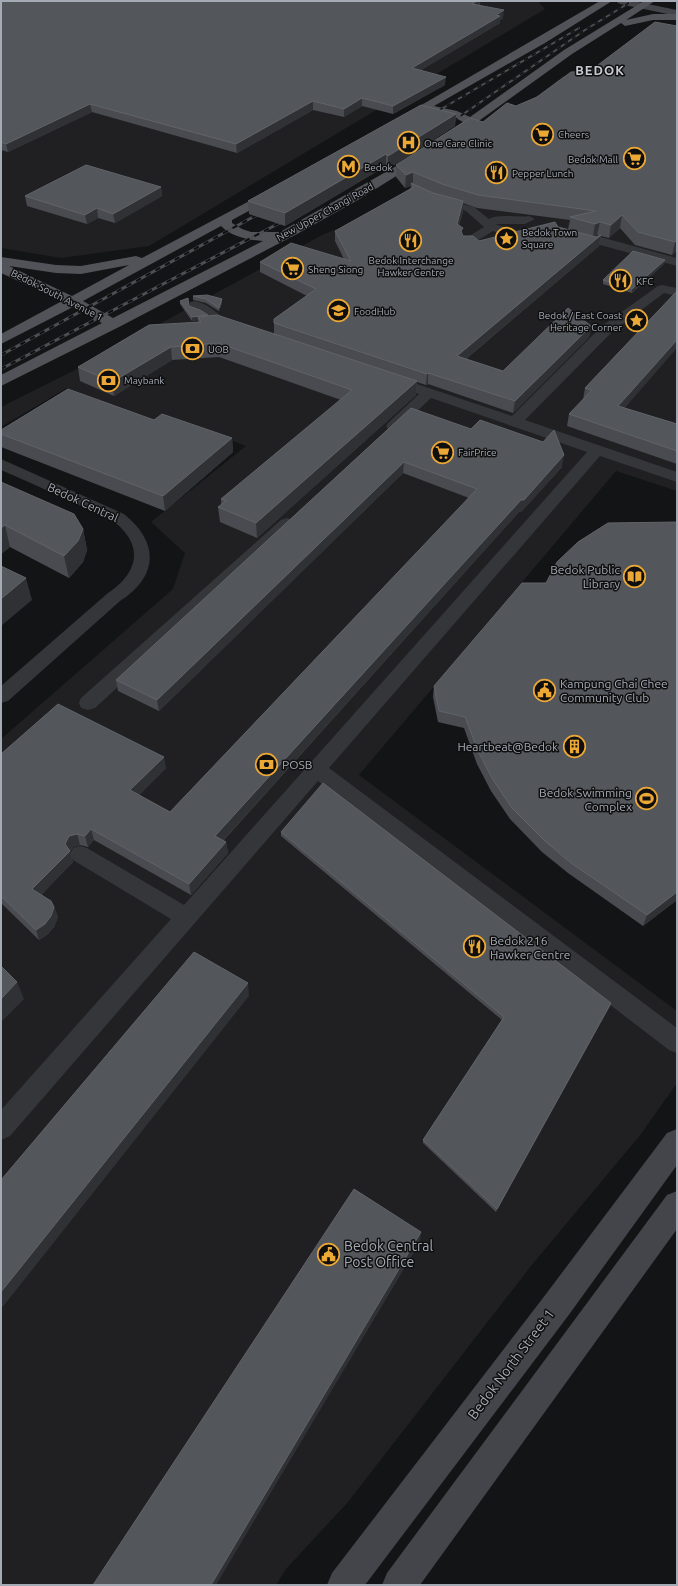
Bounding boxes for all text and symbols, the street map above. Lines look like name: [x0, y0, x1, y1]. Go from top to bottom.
district label: BEDOK: [575, 63, 625, 77]
supermarket icon: Cheers: [530, 121, 556, 147]
place label: Cheers: [558, 129, 589, 140]
hospital icon: One Care Clinic: [395, 130, 421, 156]
place label: One Care Clinic: [424, 138, 492, 149]
supermarket icon: Bedok Mall: [621, 146, 647, 172]
metro station icon: Bedok: [336, 154, 362, 180]
place label: Bedok Mall: [568, 154, 618, 165]
restaurant icon: Pepper Lunch: [483, 160, 509, 186]
place label: Bedok: [364, 162, 393, 173]
place label: Pepper Lunch: [512, 168, 573, 179]
street label: New Upper Changi Road: [275, 181, 375, 243]
place icon: Bedok Town Square: [494, 225, 520, 251]
restaurant icon: Bedok Interchange Hawker Centre: [398, 227, 424, 253]
place label: Bedok Town Square: [522, 227, 577, 250]
place label: Bedok Interchange Hawker Centre: [369, 255, 453, 278]
supermarket icon: Sheng Siong: [280, 256, 306, 282]
place label: Sheng Siong: [308, 264, 363, 275]
street label: Bedok South Avenue 1: [9, 267, 105, 323]
restaurant icon: KFC: [607, 268, 633, 294]
place label: KFC: [636, 276, 653, 287]
school or university icon: FoodHub: [326, 298, 352, 324]
place label: FoodHub: [354, 306, 395, 317]
place icon: Bedok / East Coast Heritage Corner: [624, 308, 650, 334]
place label: Bedok / East Coast Heritage Corner: [538, 310, 622, 333]
bank icon: UOB: [179, 336, 205, 362]
place label: UOB: [208, 344, 229, 355]
bank icon: Maybank: [95, 367, 121, 393]
place label: Maybank: [124, 375, 164, 386]
supermarket icon: FairPrice: [430, 439, 456, 465]
place label: FairPrice: [458, 447, 497, 458]
street label: Bedok Central: [46, 480, 120, 524]
place label: Bedok Public Library: [550, 563, 620, 590]
library icon: Bedok Public Library: [622, 563, 648, 589]
public building icon: Kampung Chai Chee Community Club: [531, 677, 557, 703]
place label: Kampung Chai Chee Community Club: [560, 677, 668, 704]
building icon: Heartbeat@Bedok: [561, 733, 587, 759]
place label: Heartbeat@Bedok: [457, 740, 558, 753]
bank icon: POSB: [254, 751, 280, 777]
place label: POSB: [282, 758, 312, 771]
place label: Bedok Swimming Complex: [539, 786, 632, 813]
sports icon: Bedok Swimming Complex: [634, 786, 660, 812]
restaurant icon: Bedok 216 Hawker Centre: [462, 934, 488, 960]
place label: Bedok 216 Hawker Centre: [490, 934, 570, 961]
place label: Bedok Central Post Office: [344, 1238, 434, 1270]
public building icon: Bedok Central Post Office: [316, 1241, 342, 1267]
street label: Bedok North Street 1: [464, 1306, 558, 1422]

